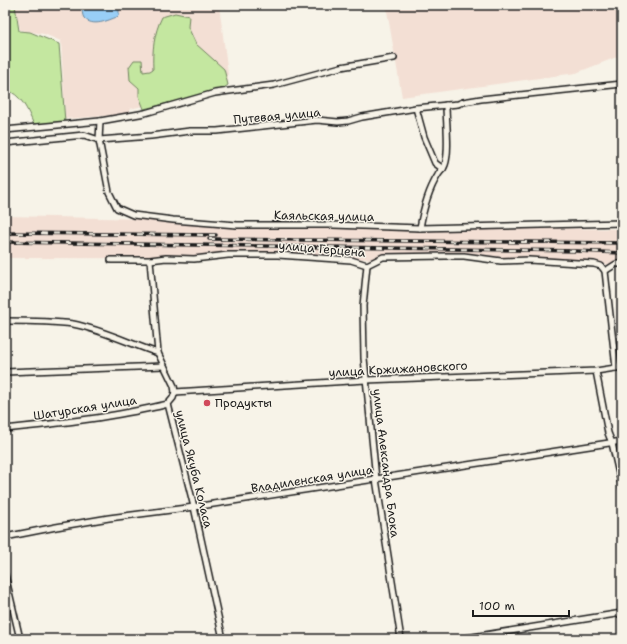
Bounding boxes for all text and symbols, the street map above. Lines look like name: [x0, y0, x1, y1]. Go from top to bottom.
street label: Путевая улица: [233, 104, 322, 128]
street label: Каяльская улица: [274, 207, 375, 225]
street label: улица Герцена: [278, 237, 367, 261]
street label: улица Кржижановского: [328, 357, 468, 381]
street label: улица Александра Блока: [369, 388, 403, 539]
street label: Шатурская улица: [32, 392, 138, 424]
place label: Продукты: [215, 395, 272, 411]
marker: Продукты: [202, 398, 212, 408]
street label: улица Якуба Коласа: [172, 408, 217, 530]
street label: Владиленская улица: [250, 461, 375, 497]
scale bar: [473, 592, 569, 618]
text: 100 m: [479, 598, 515, 614]

